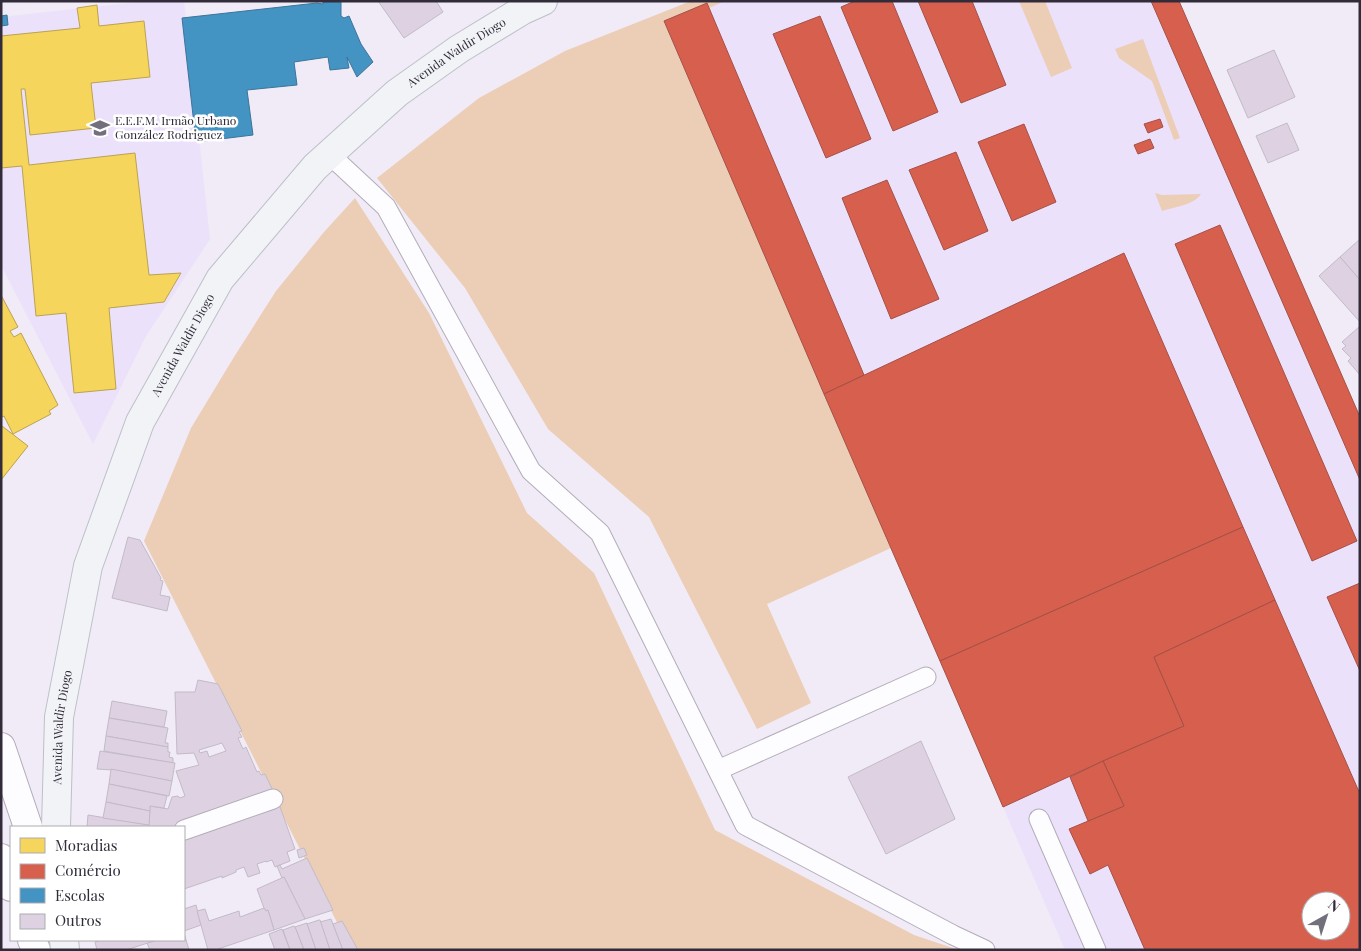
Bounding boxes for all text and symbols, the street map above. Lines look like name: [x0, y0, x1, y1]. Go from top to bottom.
street label: Avenida Waldir Diogo: [403, 13, 509, 91]
place label: E.E.F.M. Irmão Urbano González Rodriguez: [115, 112, 237, 142]
school or university icon: E.E.F.M. Irmão Urbano González Rodriguez: [89, 117, 111, 139]
street label: Avenida Waldir Diogo: [147, 290, 217, 400]
street label: Avenida Waldir Diogo: [48, 668, 75, 786]
legend: [10, 826, 185, 941]
text: Moradias: [55, 835, 117, 855]
text: Comércio: [55, 860, 121, 880]
text: Escolas: [55, 885, 105, 905]
north arrow: [1301, 891, 1351, 941]
text: N: [1325, 895, 1344, 916]
text: Outros: [55, 910, 101, 930]

